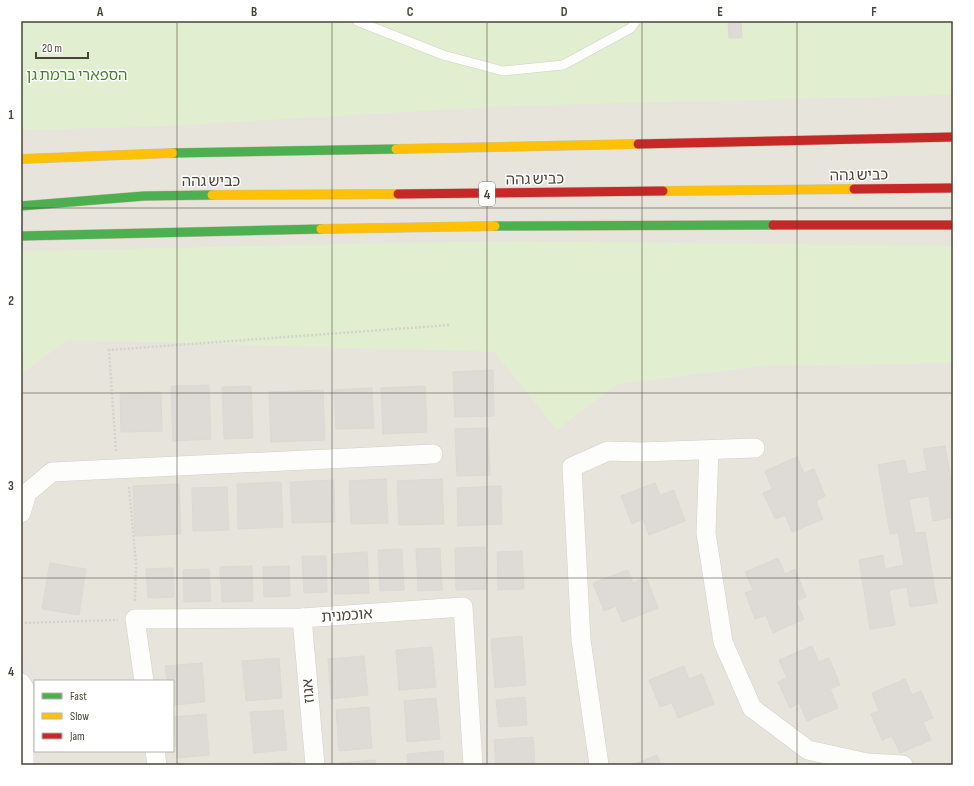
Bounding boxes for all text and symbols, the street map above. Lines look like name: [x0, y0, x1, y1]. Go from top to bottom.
text: A: [96, 4, 104, 20]
text: B: [251, 4, 257, 20]
text: C: [407, 4, 414, 20]
text: D: [561, 4, 568, 20]
text: E: [717, 4, 723, 20]
text: F: [871, 4, 877, 20]
scale bar: [36, 34, 88, 60]
text: 20 m: [42, 41, 62, 56]
park label: הספארי ברמת גן: [26, 66, 128, 85]
text: 1: [8, 107, 14, 123]
street label: כביש גהה: [830, 165, 889, 186]
street label: כביש גהה: [506, 169, 565, 190]
street label: כביש גהה: [182, 172, 241, 191]
road number: 4: [479, 182, 495, 206]
text: 2: [8, 293, 14, 309]
text: 3: [8, 478, 14, 494]
street label: אוכמנית: [321, 604, 373, 627]
text: 4: [8, 664, 14, 680]
street label: אגוז: [298, 678, 319, 704]
legend: [34, 680, 174, 752]
text: Fast: [70, 689, 87, 704]
text: Slow: [70, 709, 89, 724]
text: Jam: [69, 729, 85, 744]

